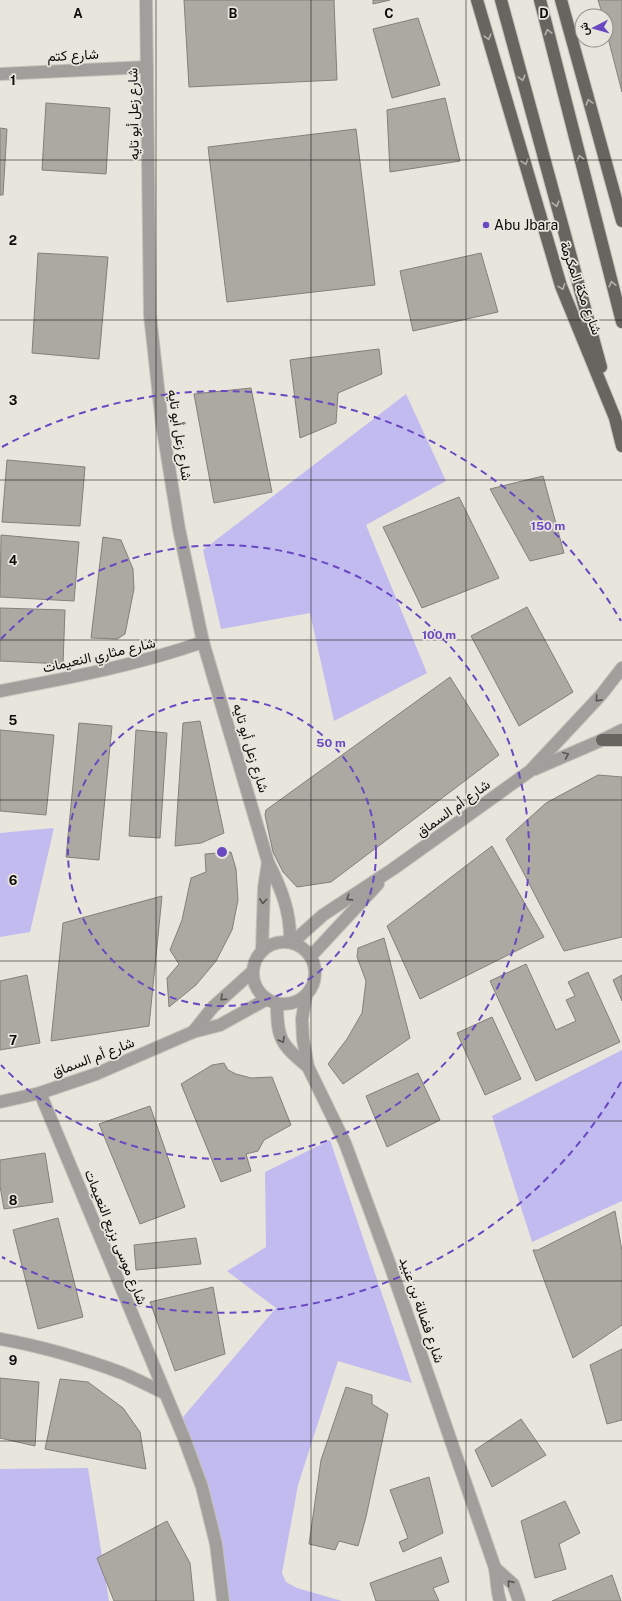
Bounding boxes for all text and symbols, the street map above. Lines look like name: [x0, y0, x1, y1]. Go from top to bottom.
text: A: [73, 6, 83, 21]
text: B: [229, 6, 238, 21]
text: C: [384, 6, 394, 21]
text: D: [539, 6, 549, 21]
north arrow: [574, 8, 614, 48]
text: ش: [577, 22, 592, 36]
one-way arrow: [544, 29, 552, 35]
one-way arrow: [483, 34, 492, 41]
street label: شارع كتم: [47, 46, 99, 67]
street label: شارع زعل أبو تايه: [124, 68, 145, 160]
text: 1: [10, 73, 16, 88]
one-way arrow: [517, 74, 526, 81]
one-way arrow: [585, 99, 594, 106]
one-way arrow: [576, 155, 584, 161]
one-way arrow: [520, 159, 529, 166]
one-way arrow: [552, 200, 560, 207]
place label: Abu Jbara: [494, 217, 558, 233]
marker: Abu Jbara: [481, 220, 491, 230]
text: 2: [9, 233, 17, 248]
street label: شارع مكة المكرمة: [554, 239, 605, 338]
one-way arrow: [608, 281, 616, 287]
one-way arrow: [557, 283, 565, 290]
street label: شارع زعل أبو تايه: [162, 388, 195, 482]
text: 3: [9, 393, 18, 408]
text: 150 m: [531, 519, 565, 533]
text: 4: [9, 553, 18, 568]
text: 100 m: [422, 628, 456, 642]
street label: شارع مثاري النعيمات: [41, 634, 158, 680]
one-way arrow: [596, 694, 603, 701]
street label: شارع زعل أبو تايه: [227, 702, 272, 795]
text: 5: [9, 713, 18, 728]
text: 50 m: [316, 736, 346, 750]
one-way arrow: [562, 752, 569, 760]
street label: شارع أم السماق: [413, 776, 495, 842]
centre of rings: [215, 845, 229, 859]
text: 6: [9, 873, 18, 888]
one-way arrow: [346, 893, 353, 901]
one-way arrow: [259, 898, 268, 904]
one-way arrow: [221, 994, 228, 1001]
text: 7: [9, 1033, 17, 1048]
street label: شارع أم السماق: [50, 1034, 138, 1083]
one-way arrow: [278, 1036, 285, 1043]
street label: شارع موسى بزيع النعيمات: [79, 1167, 150, 1308]
text: 8: [9, 1193, 18, 1208]
street label: شارع فضالة بن عبيد: [394, 1255, 448, 1366]
text: 9: [9, 1353, 17, 1368]
one-way arrow: [507, 1580, 514, 1587]

